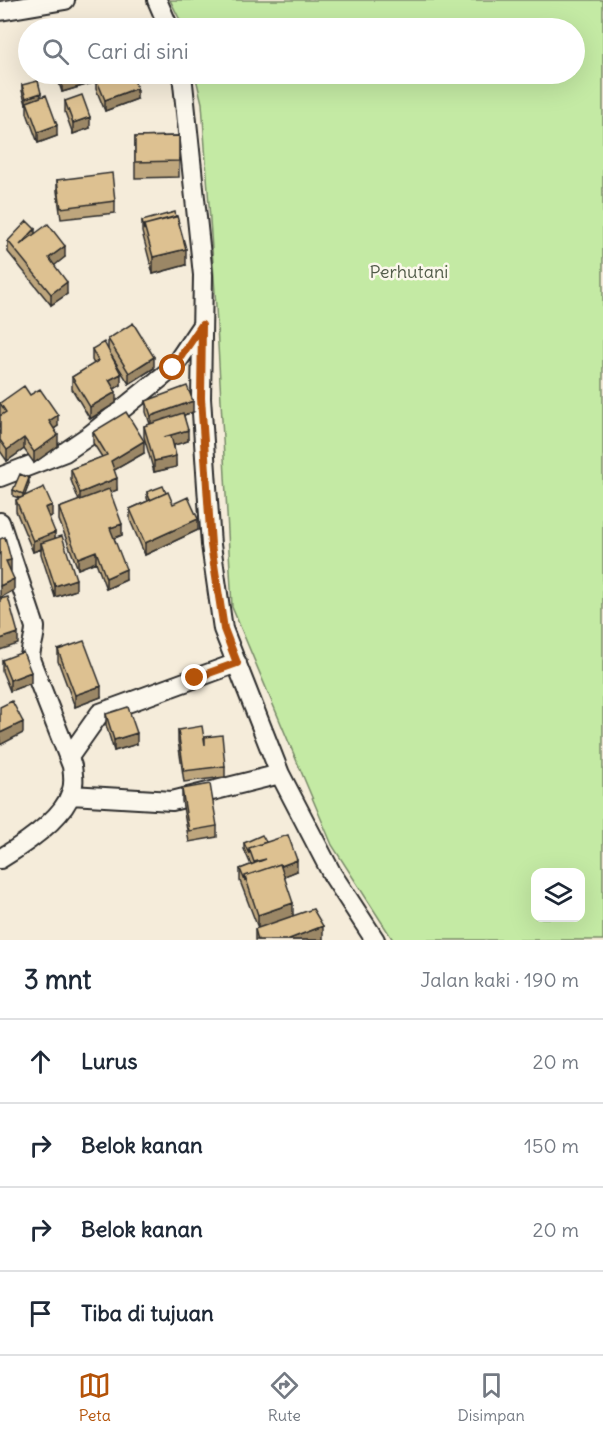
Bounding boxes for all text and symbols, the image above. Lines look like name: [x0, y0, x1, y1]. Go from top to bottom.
search box: [18, 18, 585, 84]
icon: search: [39, 35, 72, 68]
text: Cari di sini: [87, 37, 189, 65]
park label: Perhutani: [370, 260, 448, 283]
route start: [159, 354, 185, 380]
route end: [181, 664, 207, 690]
map controls: [531, 868, 585, 922]
button: layers: [531, 868, 585, 922]
text: 3 mnt: [24, 963, 91, 996]
text: Jalan kaki · 190 m: [420, 967, 579, 992]
icon: ahead: [24, 1045, 57, 1078]
text: Lurus: [81, 1047, 137, 1075]
text: 20 m: [533, 1049, 579, 1074]
icon: right: [24, 1129, 57, 1162]
text: Belok kanan: [81, 1131, 203, 1159]
text: 150 m: [524, 1133, 579, 1158]
icon: right: [24, 1213, 57, 1246]
text: Belok kanan: [81, 1215, 203, 1243]
text: 20 m: [533, 1217, 579, 1242]
icon: arrive: [24, 1297, 57, 1330]
text: Tiba di tujuan: [81, 1299, 214, 1327]
tab: Peta: [78, 1369, 111, 1425]
tab: Rute: [268, 1369, 301, 1425]
tab: Disimpan: [457, 1369, 525, 1425]

